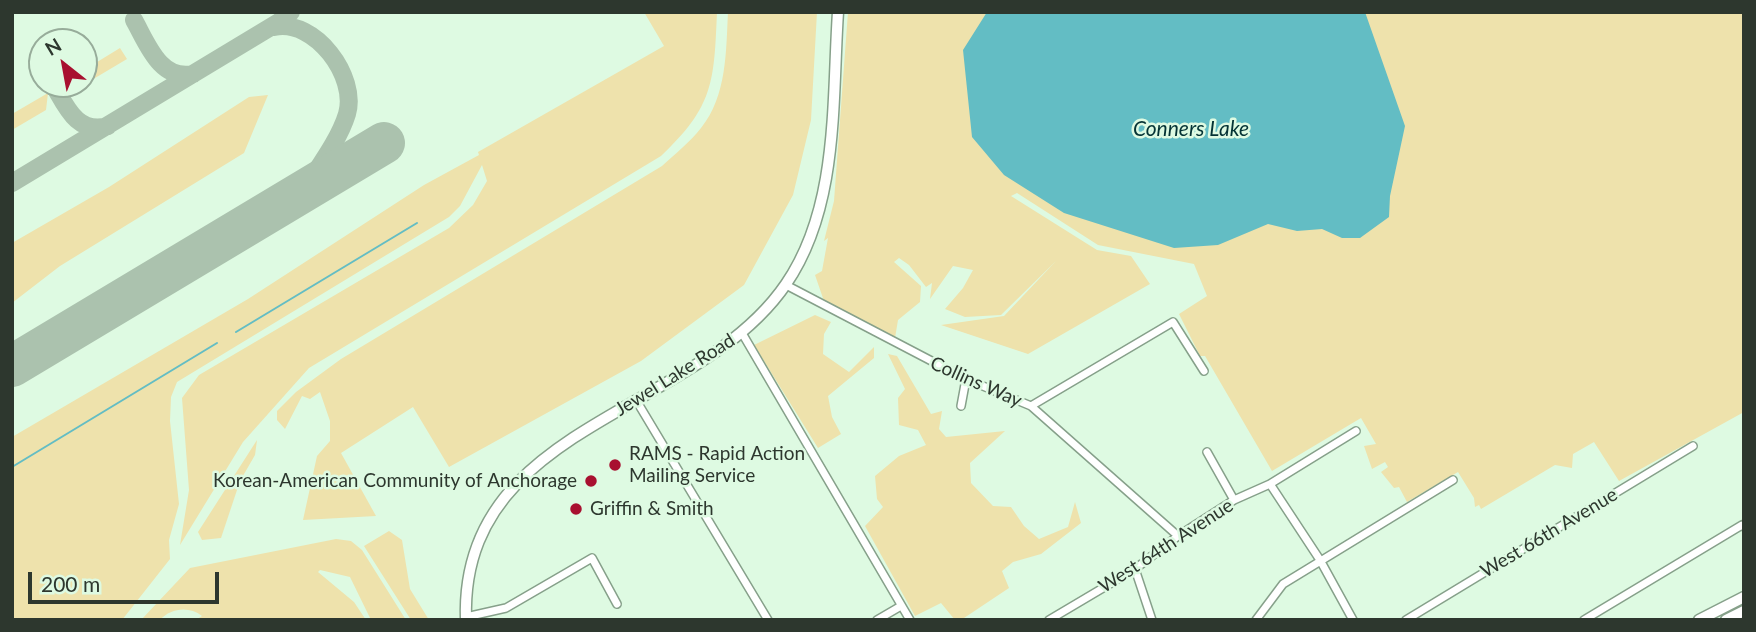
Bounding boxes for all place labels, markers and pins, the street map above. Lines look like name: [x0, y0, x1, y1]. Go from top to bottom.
place label: RAMS - Rapid Action Mailing Service: [629, 443, 805, 487]
marker: RAMS - Rapid Action Mailing Service: [607, 457, 623, 473]
place label: Korean-American Community of Anchorage: [213, 470, 577, 492]
marker: Korean-American Community of Anchorage: [583, 473, 599, 489]
place label: Griffin & Smith: [590, 498, 714, 520]
marker: Griffin & Smith: [568, 501, 584, 517]

